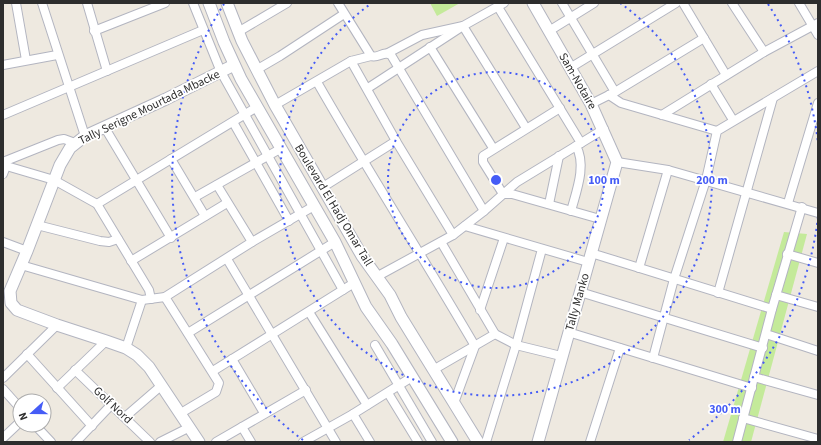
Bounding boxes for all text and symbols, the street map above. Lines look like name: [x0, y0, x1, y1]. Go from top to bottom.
street label: Sam-Notaire: [554, 50, 601, 113]
street label: Tally Serigne Mourtada Mbacke: [76, 66, 223, 149]
street label: Boulevard El Hadj Omar Tall: [290, 141, 377, 269]
text: 100 m: [588, 172, 620, 189]
text: 200 m: [696, 172, 728, 189]
centre of rings: [489, 173, 503, 187]
street label: Tally Manko: [561, 271, 594, 333]
street label: Golf Nord: [89, 383, 136, 428]
north arrow: [12, 393, 52, 433]
text: 300 m: [709, 401, 741, 418]
text: N: [15, 410, 31, 423]

